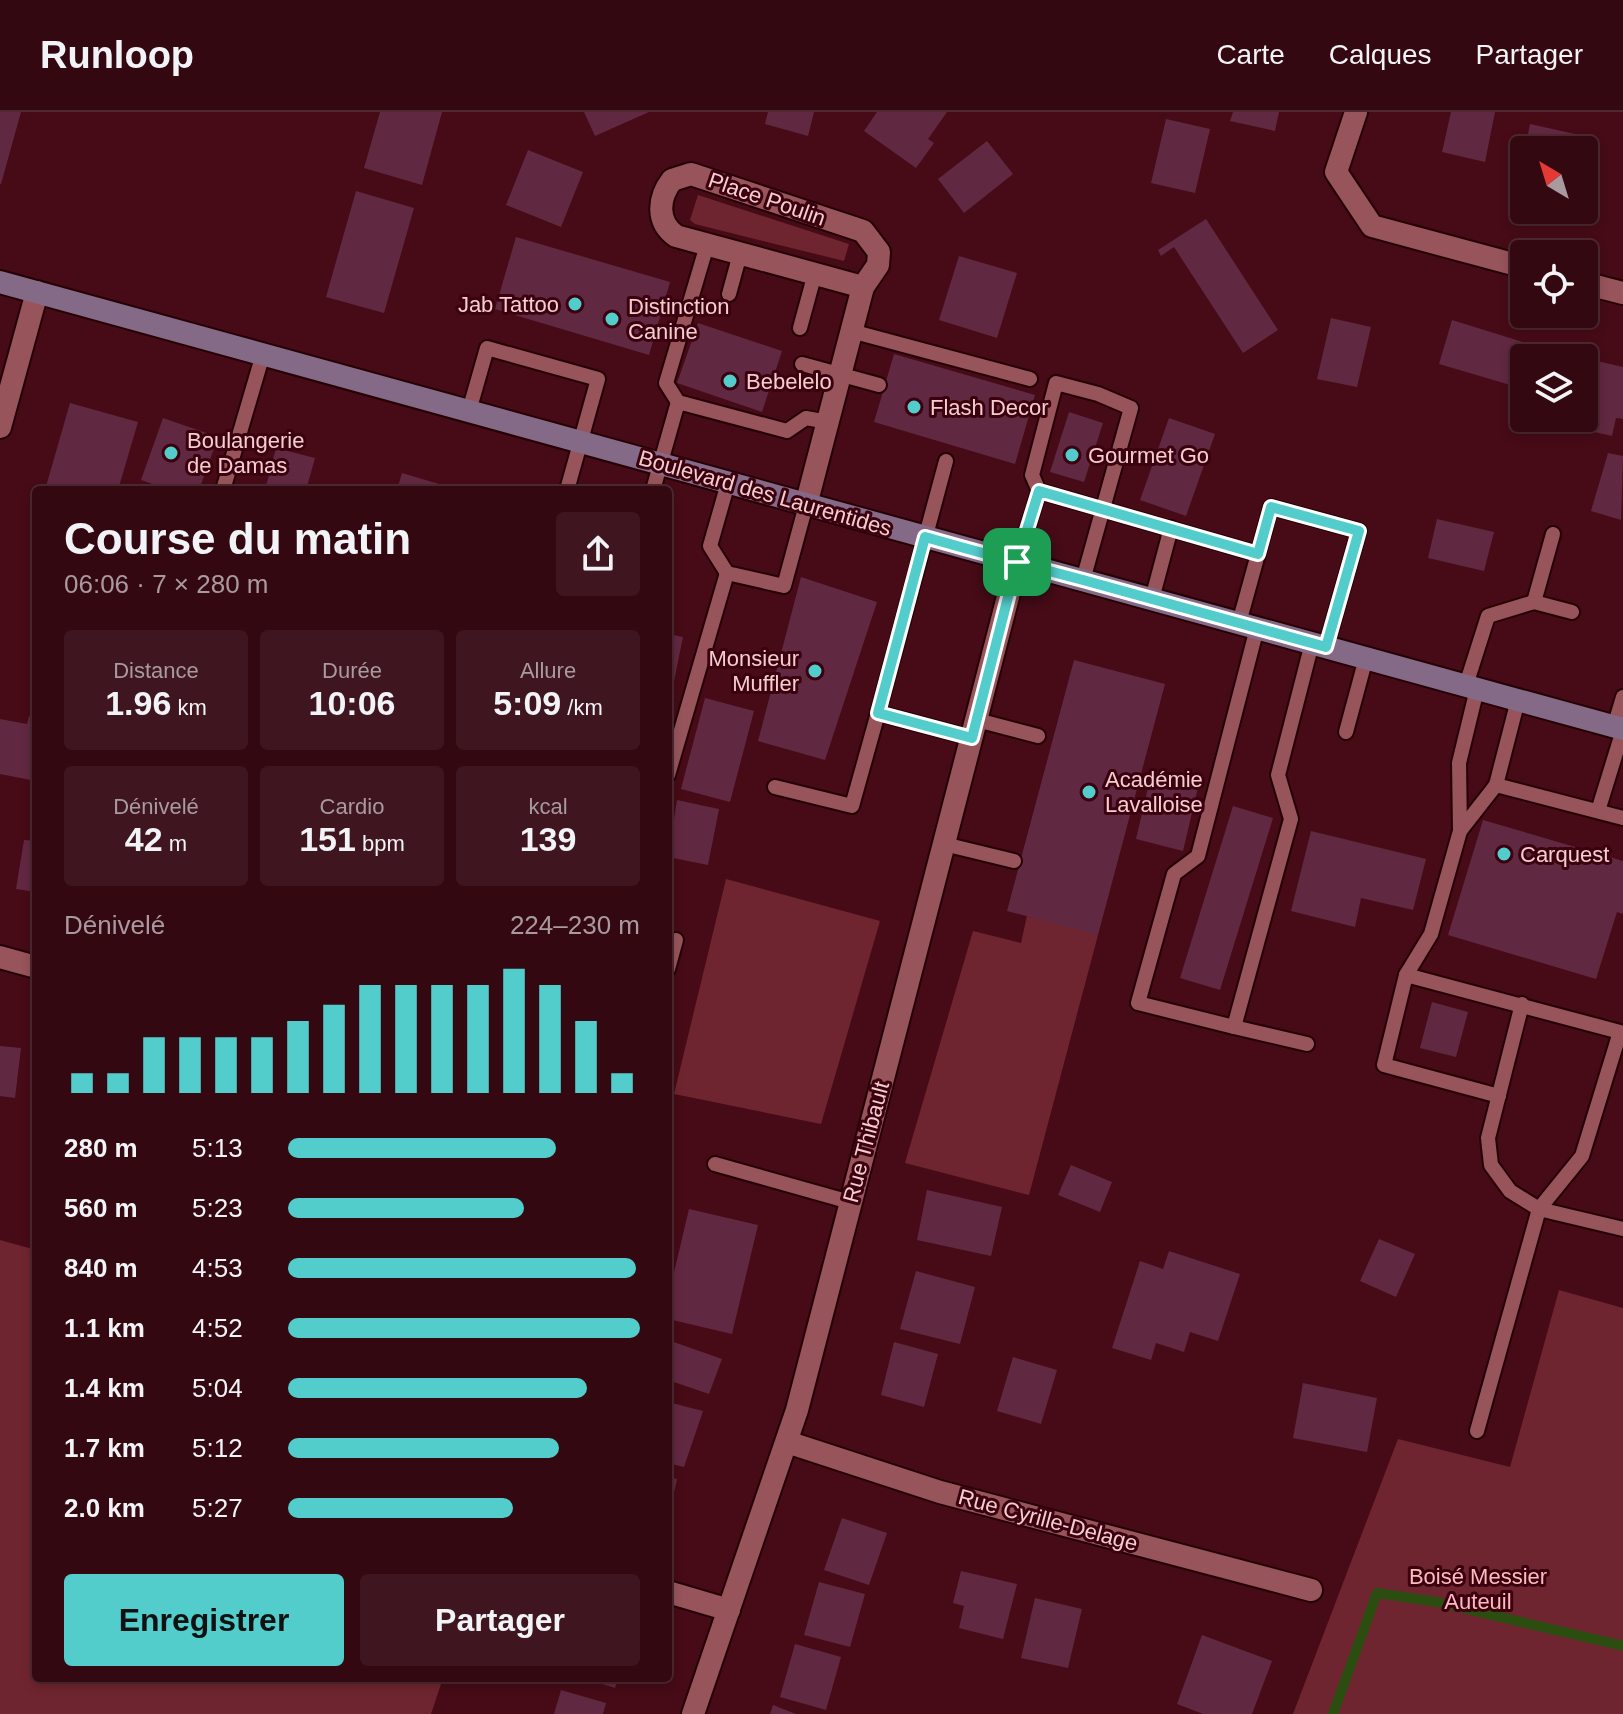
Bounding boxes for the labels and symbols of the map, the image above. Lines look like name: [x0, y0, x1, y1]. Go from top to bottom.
north arrow: [1510, 136, 1598, 224]
street label: Place Poulin: [705, 167, 829, 231]
place label: Jab Tattoo: [458, 292, 559, 317]
place label: Distinction Canine: [628, 294, 729, 344]
marker: Jab Tattoo: [566, 295, 584, 313]
marker: Distinction Canine: [603, 310, 621, 328]
place label: Bebelelo: [746, 369, 832, 394]
marker: Bebelelo: [721, 372, 739, 390]
place label: Flash Decor: [930, 395, 1049, 420]
marker: Flash Decor: [905, 398, 923, 416]
place label: Boulangerie de Damas: [187, 428, 304, 478]
place label: Gourmet Go: [1088, 443, 1209, 468]
marker: Boulangerie de Damas: [162, 444, 180, 462]
street label: Boulevard des Laurentides: [636, 445, 894, 541]
marker: Gourmet Go: [1063, 446, 1081, 464]
pin: [983, 528, 1051, 596]
place label: Monsieur Muffler: [709, 646, 799, 696]
marker: Monsieur Muffler: [806, 662, 824, 680]
place label: Académie Lavalloise: [1105, 767, 1203, 817]
marker: Académie Lavalloise: [1080, 783, 1098, 801]
place label: Carquest: [1520, 842, 1609, 867]
marker: Carquest: [1495, 845, 1513, 863]
street label: Rue Thibault: [838, 1079, 894, 1205]
street label: Rue Cyrille-Delage: [956, 1484, 1140, 1556]
park label: Boisé Messier Auteuil: [1409, 1564, 1547, 1614]

